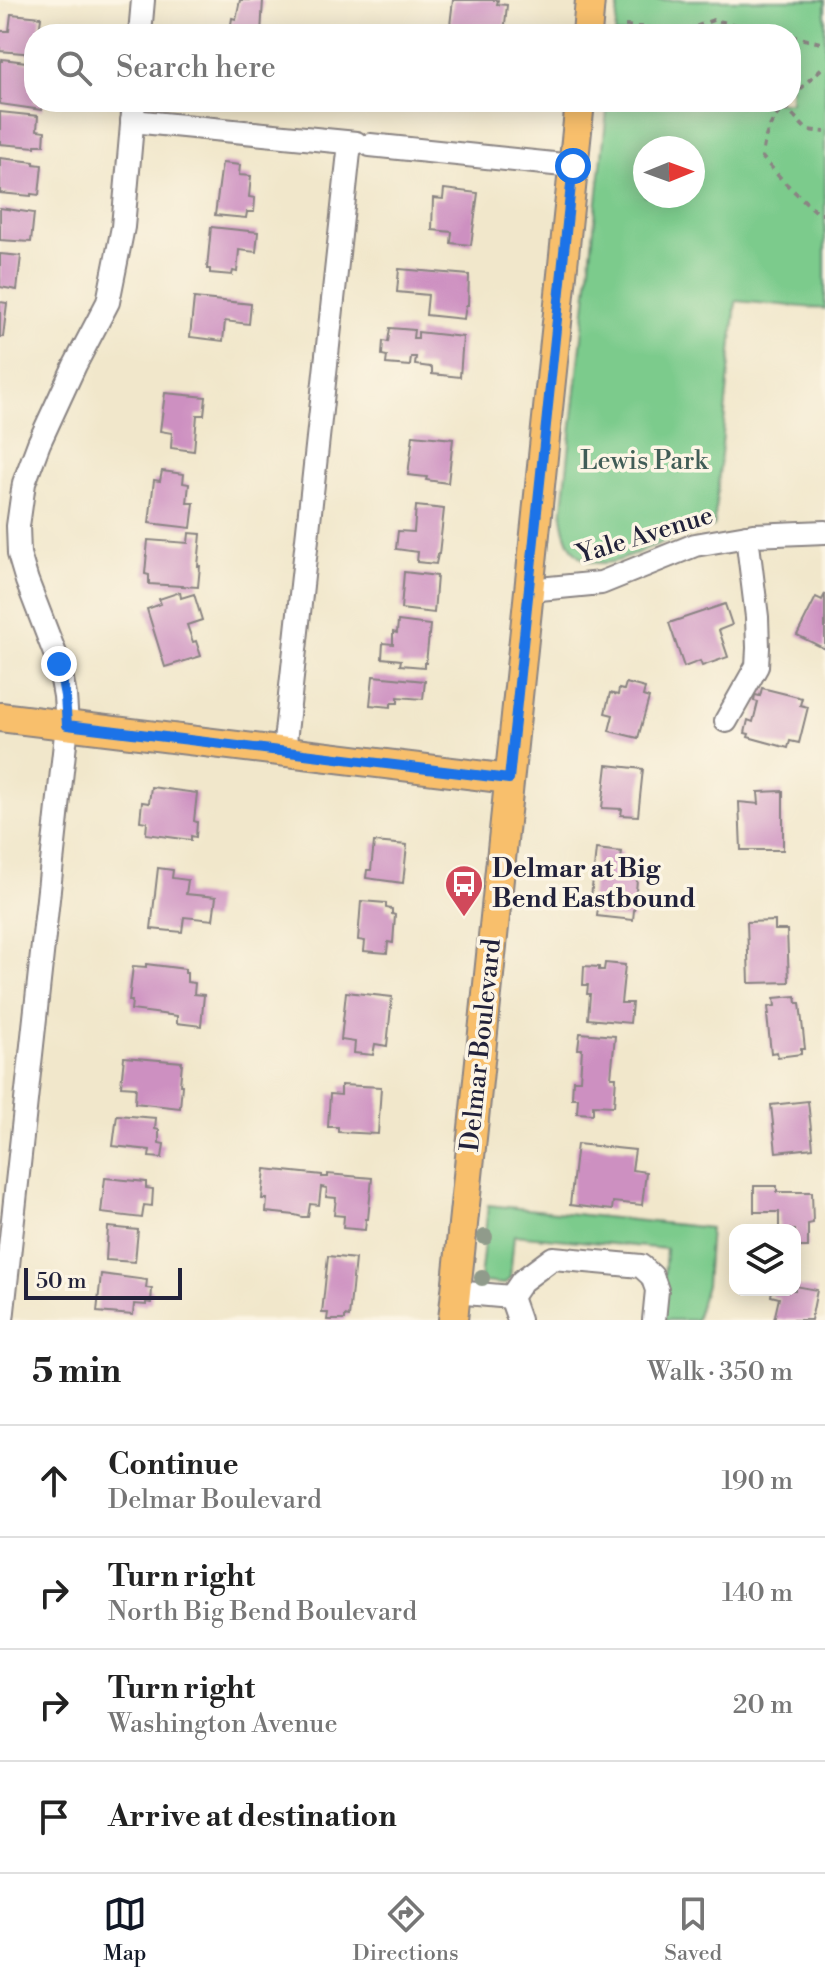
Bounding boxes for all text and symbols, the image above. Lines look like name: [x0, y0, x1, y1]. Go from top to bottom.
search box: [24, 24, 801, 112]
icon: search: [52, 46, 96, 90]
text: Search here: [116, 49, 276, 87]
north arrow: [633, 136, 705, 208]
route start: [555, 148, 591, 184]
park label: Lewis Park: [580, 445, 709, 477]
street label: Yale Avenue: [571, 499, 717, 571]
route end: [41, 646, 77, 682]
place label: Delmar at Big Bend Eastbound: [492, 853, 696, 915]
bus stop icon: Delmar at Big Bend Eastbound: [443, 863, 485, 918]
street label: Delmar Boulevard: [454, 937, 508, 1153]
map controls: [729, 1224, 801, 1296]
button: layers: [729, 1224, 801, 1296]
scale bar: [24, 1264, 182, 1300]
text: 50 m: [36, 1268, 87, 1295]
text: 5 min: [32, 1351, 121, 1393]
text: Walk · 350 m: [648, 1356, 793, 1388]
text: Continue: [108, 1446, 239, 1484]
icon: ahead: [32, 1459, 76, 1503]
text: 190 m: [722, 1465, 793, 1497]
text: Delmar Boulevard: [108, 1484, 322, 1516]
text: Turn right: [108, 1558, 255, 1596]
icon: right: [32, 1571, 76, 1615]
text: 140 m: [722, 1577, 793, 1609]
text: North Big Bend Boulevard: [108, 1596, 417, 1628]
text: Turn right: [108, 1670, 255, 1708]
icon: right: [32, 1683, 76, 1727]
text: 20 m: [733, 1689, 793, 1721]
text: Washington Avenue: [108, 1708, 338, 1740]
icon: arrive: [32, 1795, 76, 1839]
text: Arrive at destination: [108, 1798, 397, 1836]
tab: Map: [103, 1892, 147, 1967]
tab: Directions: [353, 1892, 459, 1967]
tab: Saved: [664, 1892, 722, 1967]

